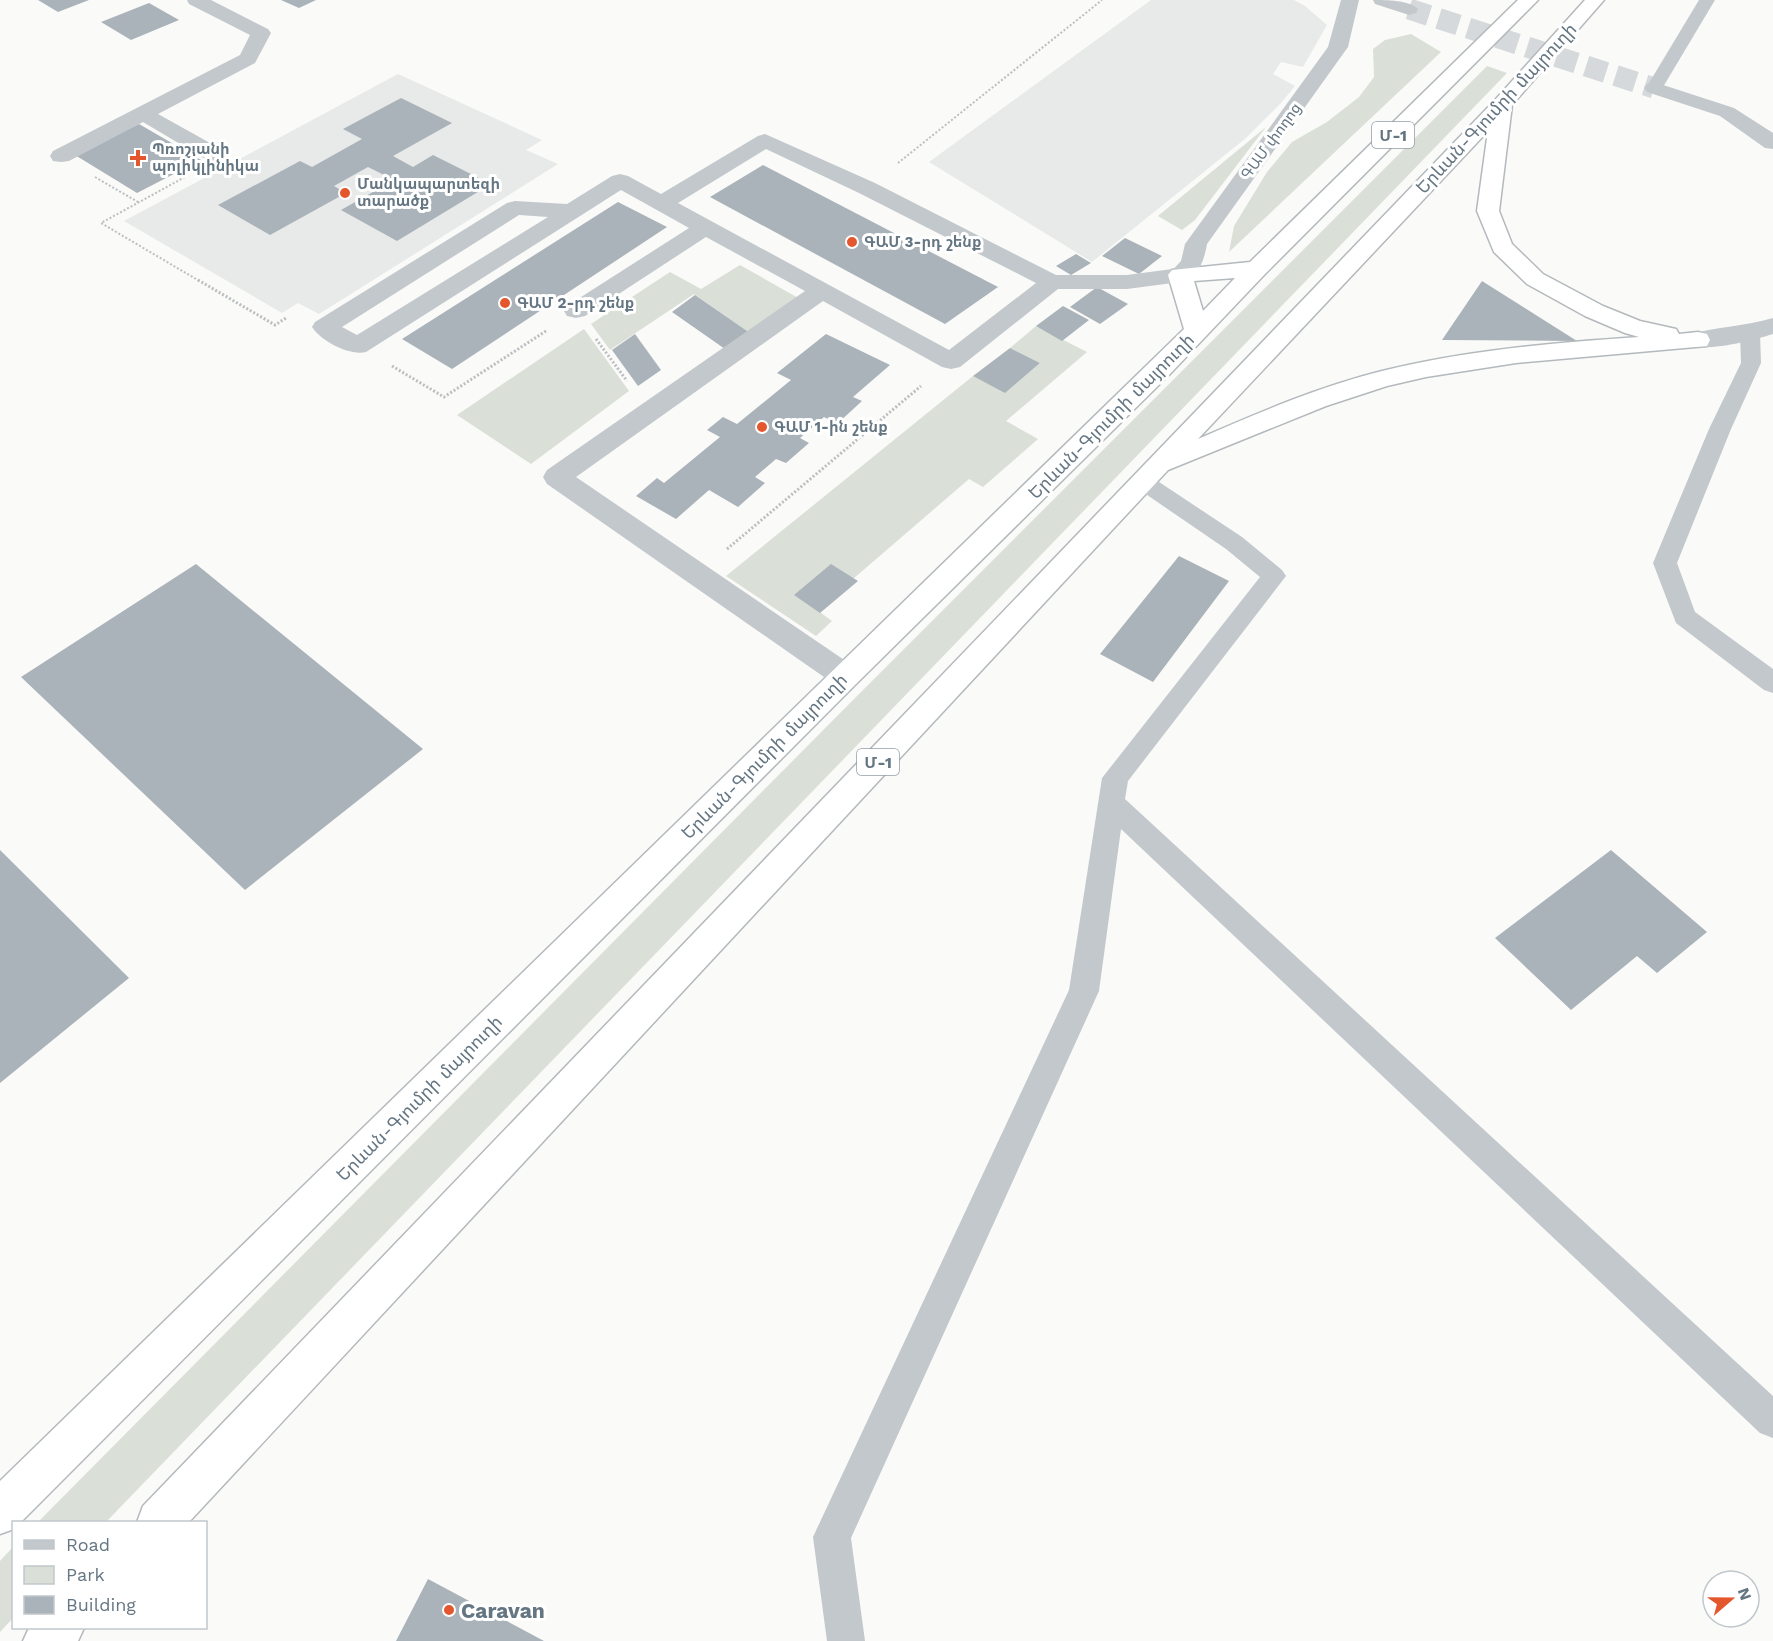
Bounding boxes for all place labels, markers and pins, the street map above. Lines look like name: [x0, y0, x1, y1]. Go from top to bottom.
place label: Պռոշյանի պոլիկլինիկա: [152, 140, 259, 175]
marker: Պռոշյանի պոլիկլինիկա: [129, 149, 147, 167]
place label: Մանկապարտեզի տարածք: [357, 175, 500, 210]
marker: Մանկապարտեզի տարածք: [338, 186, 352, 200]
place label: ԳԱՄ 3-րդ շենք: [864, 233, 981, 251]
marker: ԳԱՄ 3-րդ շենք: [845, 235, 859, 249]
place label: ԳԱՄ 2-րդ շենք: [517, 294, 634, 312]
marker: ԳԱՄ 2-րդ շենք: [498, 296, 512, 310]
place label: ԳԱՄ 1-ին շենք: [774, 418, 888, 436]
marker: ԳԱՄ 1-ին շենք: [755, 420, 769, 434]
place label: Caravan: [461, 1598, 545, 1623]
marker: Caravan: [442, 1603, 456, 1617]

